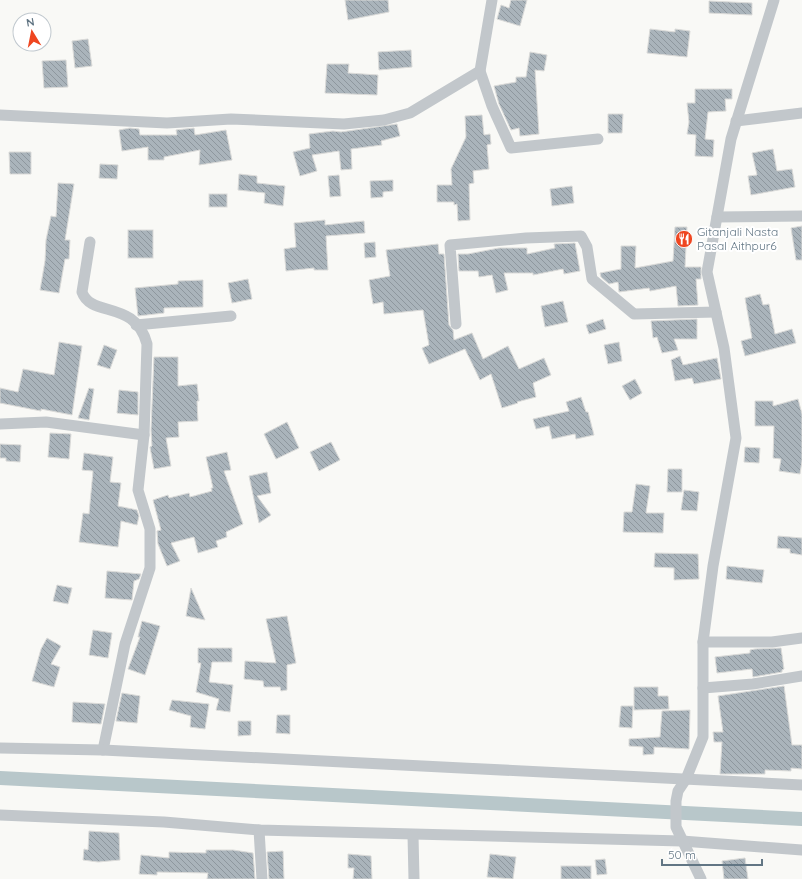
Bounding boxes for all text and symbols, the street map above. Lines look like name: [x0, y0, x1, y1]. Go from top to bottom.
north arrow: [12, 12, 52, 52]
text: N: [25, 15, 35, 30]
place label: Gitanjali Nasta Pasal Aithpur6: [697, 224, 778, 253]
restaurant icon: Gitanjali Nasta Pasal Aithpur6: [674, 229, 694, 249]
scale bar: [662, 841, 762, 867]
text: 50 m: [668, 847, 696, 862]

